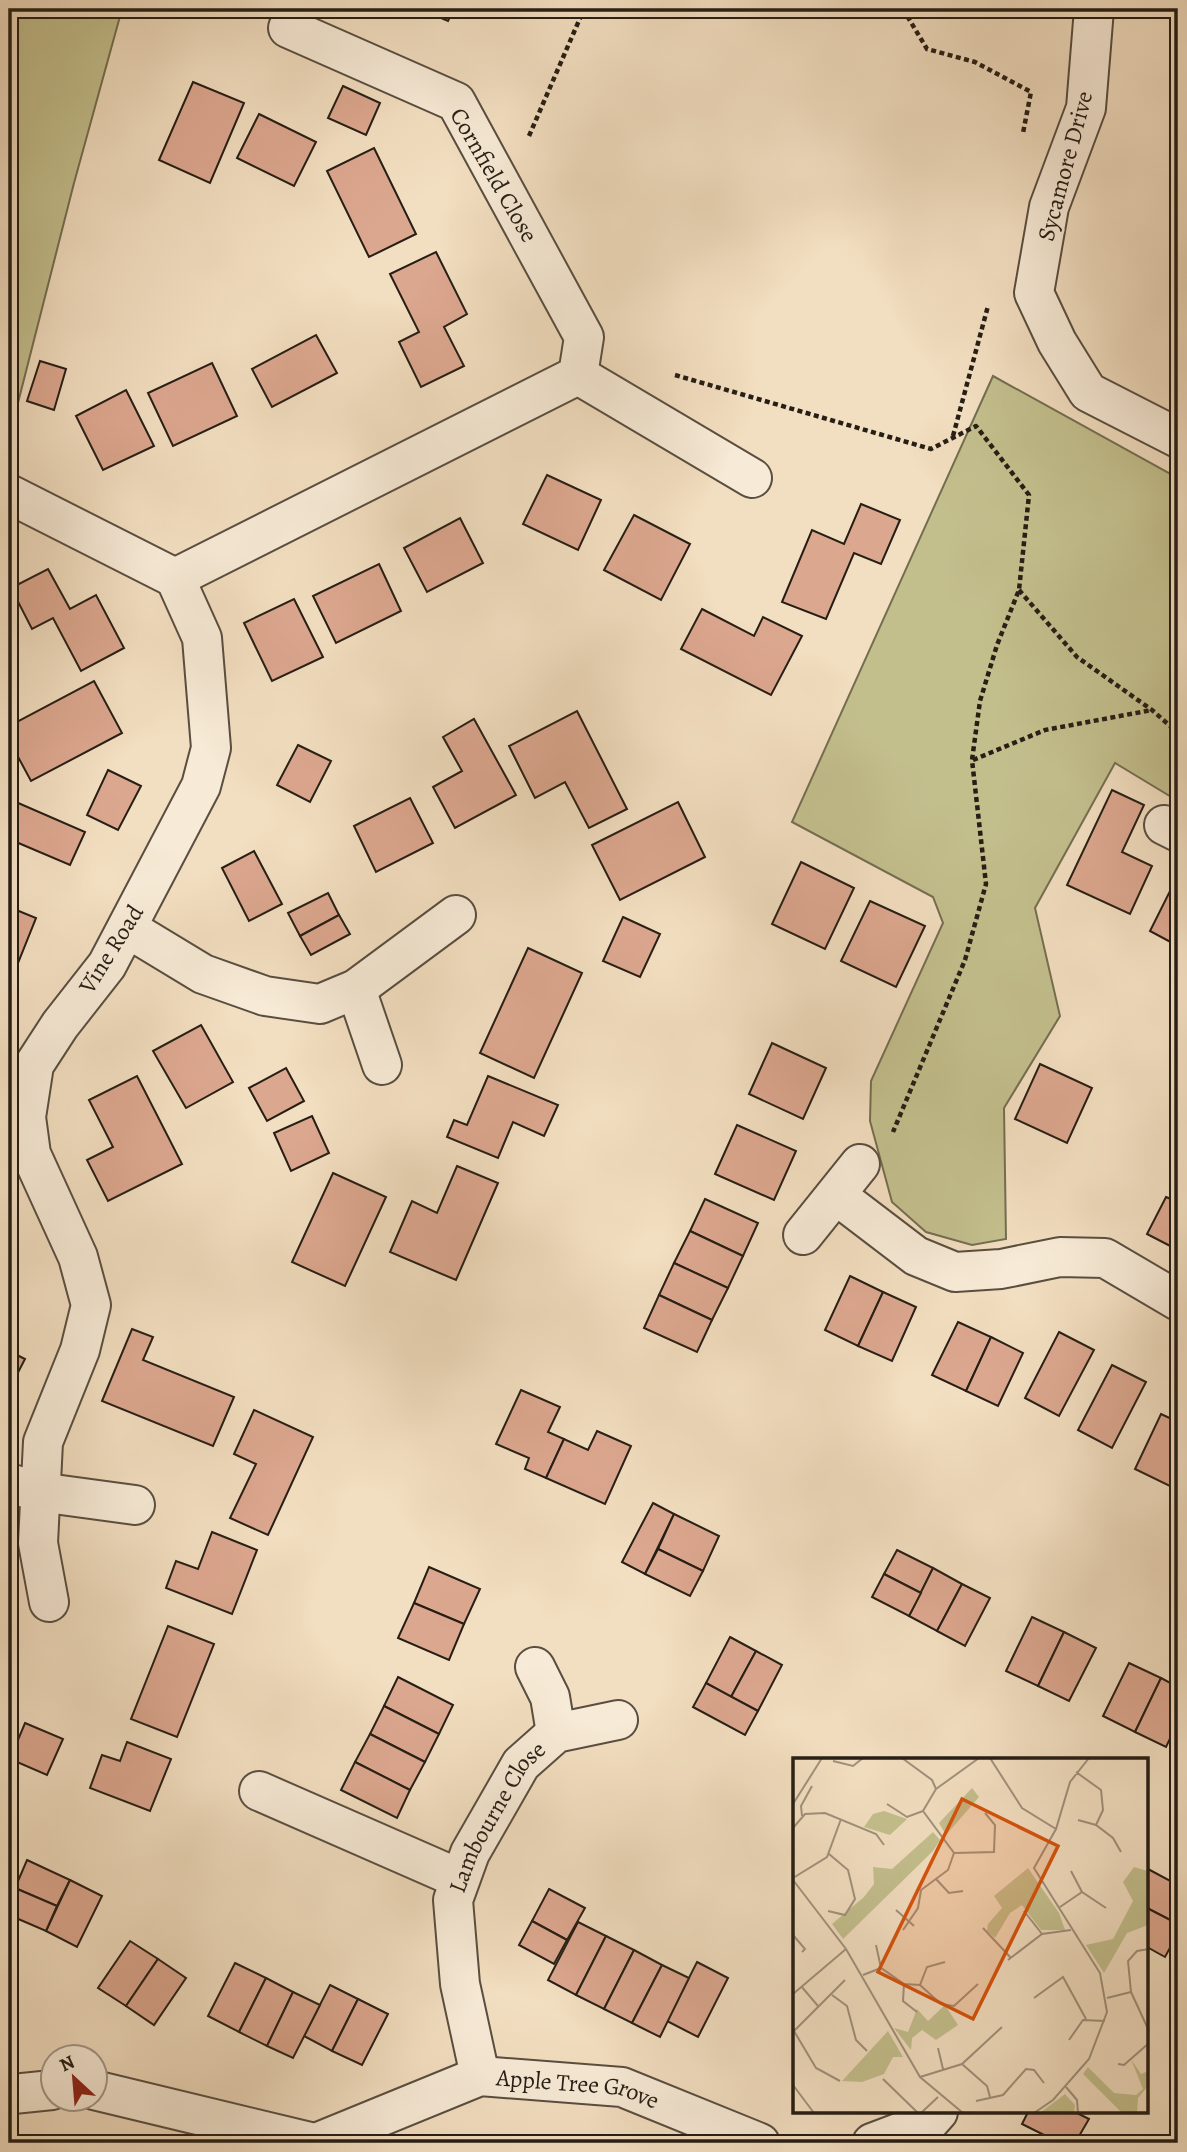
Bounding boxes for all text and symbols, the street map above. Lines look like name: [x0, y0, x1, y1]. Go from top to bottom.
street label: Sycamore Drive: [1030, 88, 1100, 244]
street label: Cornfield Close: [443, 102, 545, 248]
street label: Vine Road: [71, 898, 151, 1000]
street label: Lambourne Close: [441, 1734, 552, 1897]
inset map: [793, 1758, 1148, 2114]
north arrow: [38, 2044, 108, 2114]
text: N: [55, 2049, 79, 2078]
street label: Apple Tree Grove: [494, 2061, 664, 2116]

